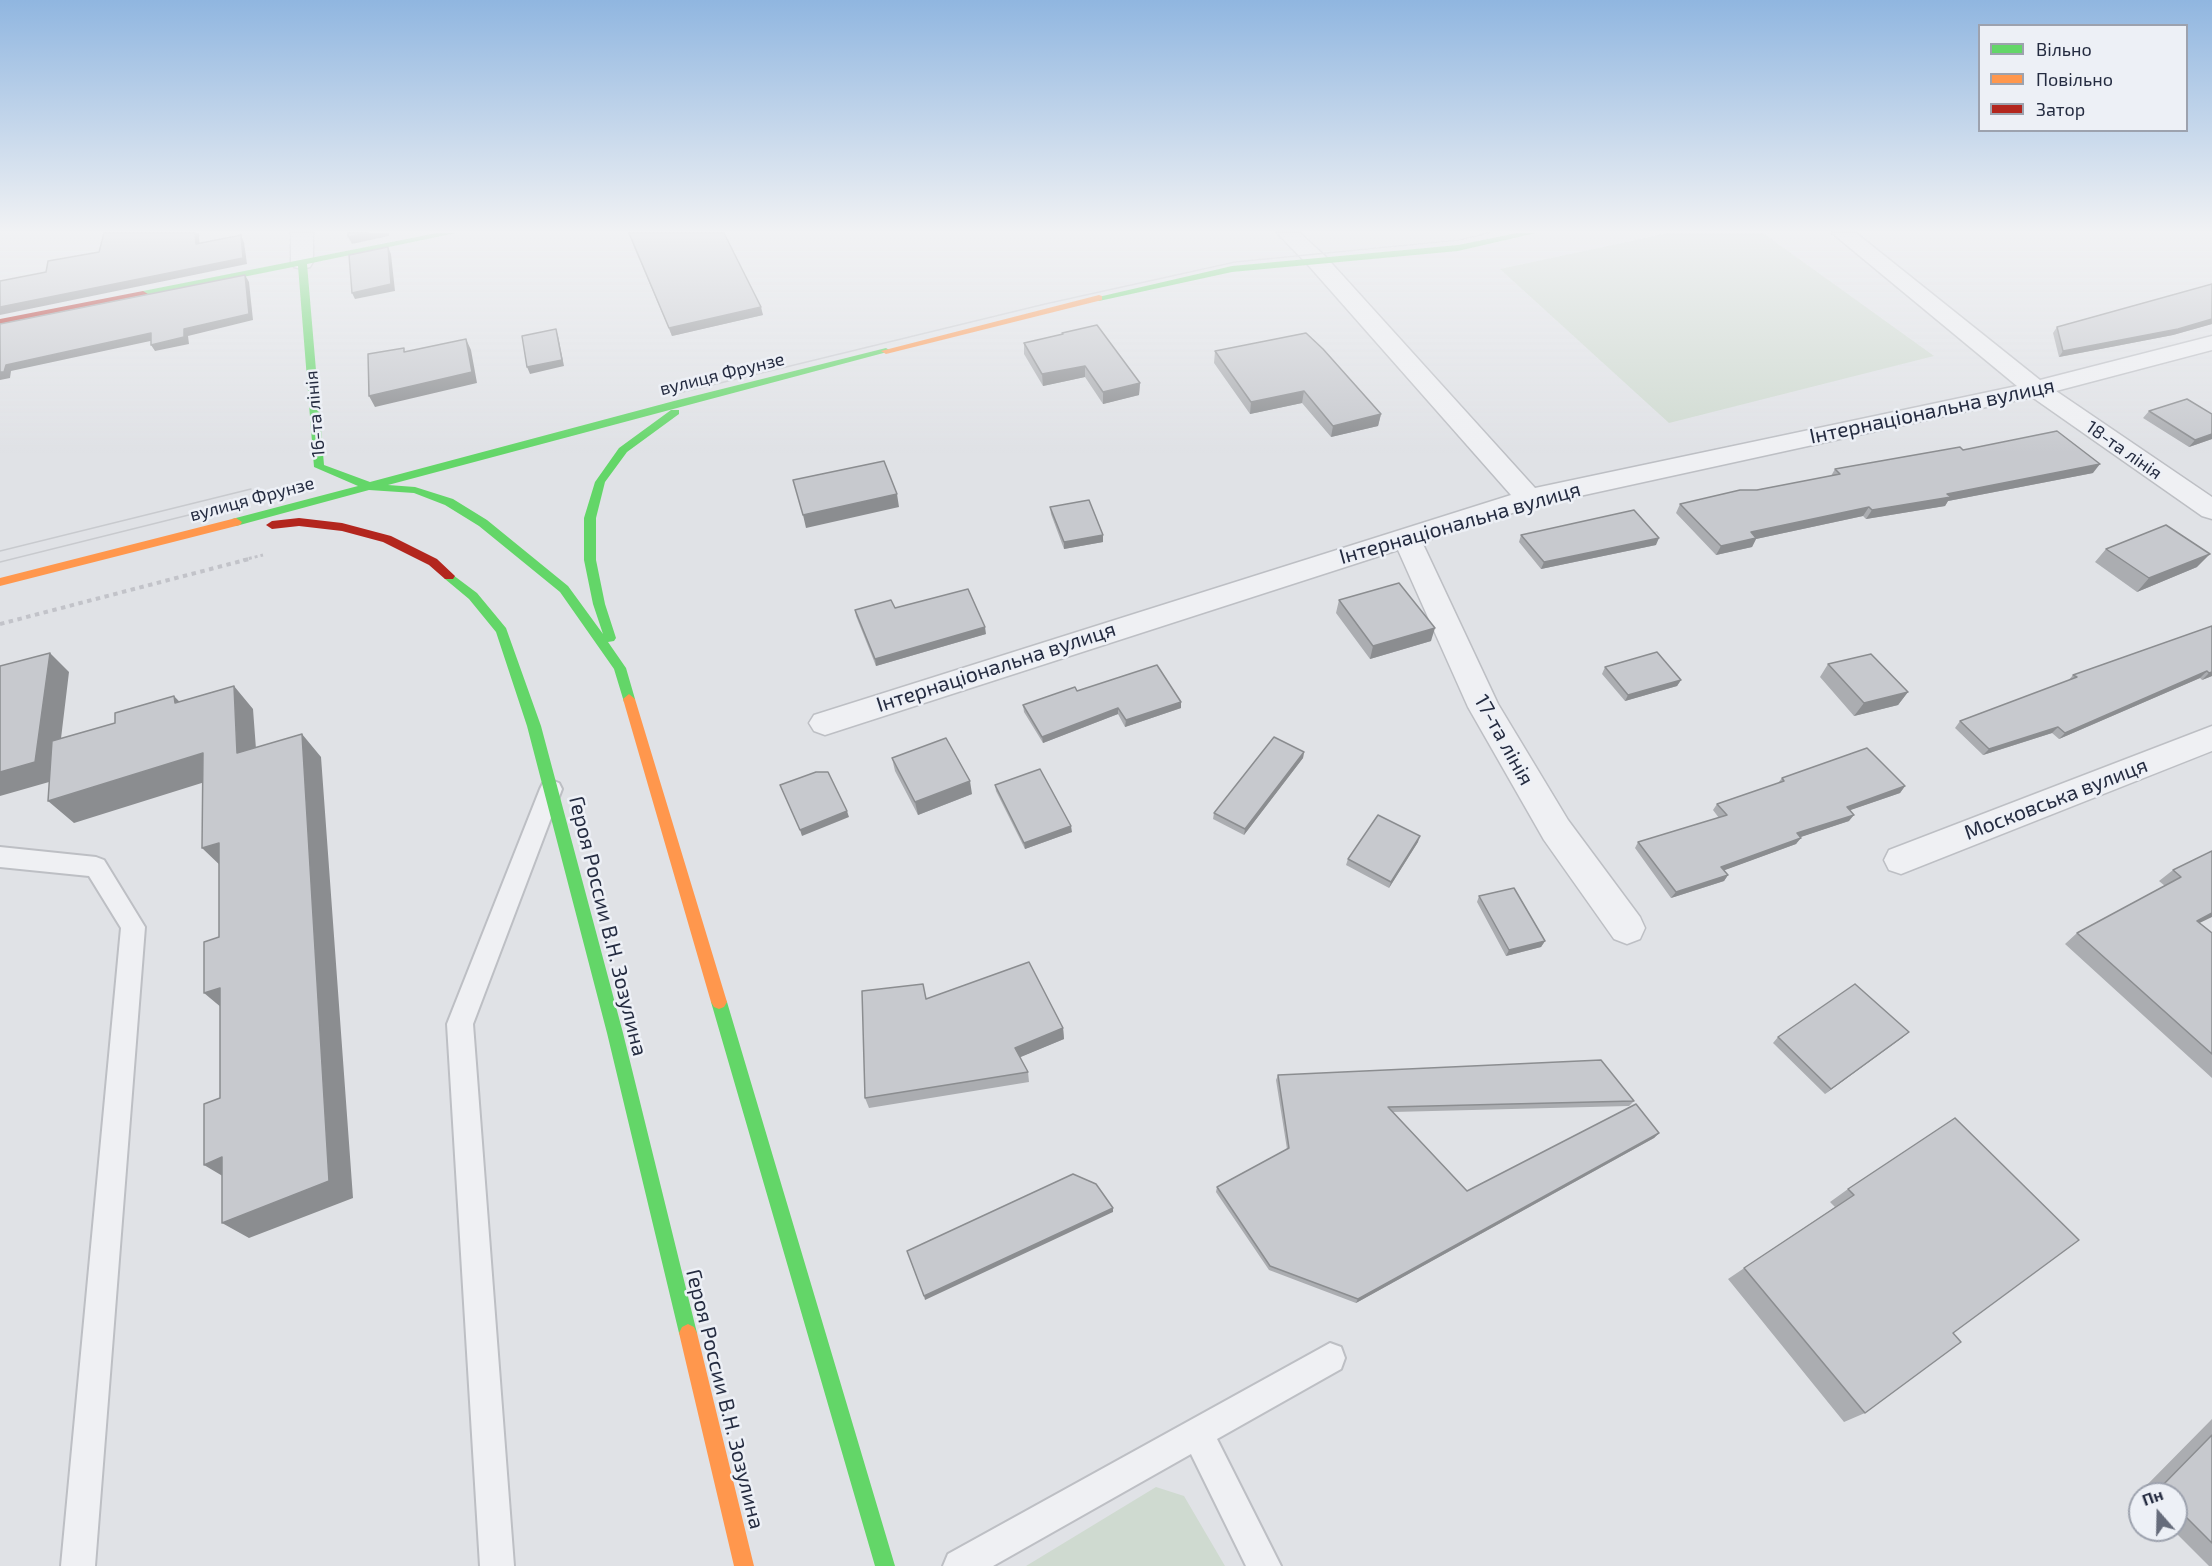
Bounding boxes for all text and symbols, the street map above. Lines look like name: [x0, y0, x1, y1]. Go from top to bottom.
legend: [1978, 24, 2188, 132]
text: Вільно: [2036, 38, 2092, 60]
text: Повільно: [2036, 68, 2113, 90]
text: Затор: [2036, 98, 2085, 120]
street label: вулиця Фрунзе: [657, 348, 787, 400]
street label: 16-та лінія: [300, 370, 330, 458]
street label: Інтернаціональна вулиця: [1807, 373, 2057, 449]
street label: 18-та лінія: [2082, 416, 2166, 484]
street label: вулиця Фрунзе: [187, 472, 317, 526]
street label: Інтернаціональна вулиця: [1336, 476, 1584, 570]
street label: Інтернаціональна вулиця: [873, 616, 1119, 718]
street label: 17-та лінія: [1469, 690, 1539, 790]
street label: Московська вулиця: [1961, 752, 2151, 846]
street label: Героя России В.Н. Зозулина: [564, 794, 652, 1058]
street label: Героя России В.Н. Зозулина: [681, 1267, 769, 1531]
north arrow: [2128, 1482, 2188, 1542]
text: Пн: [2139, 1484, 2165, 1509]

